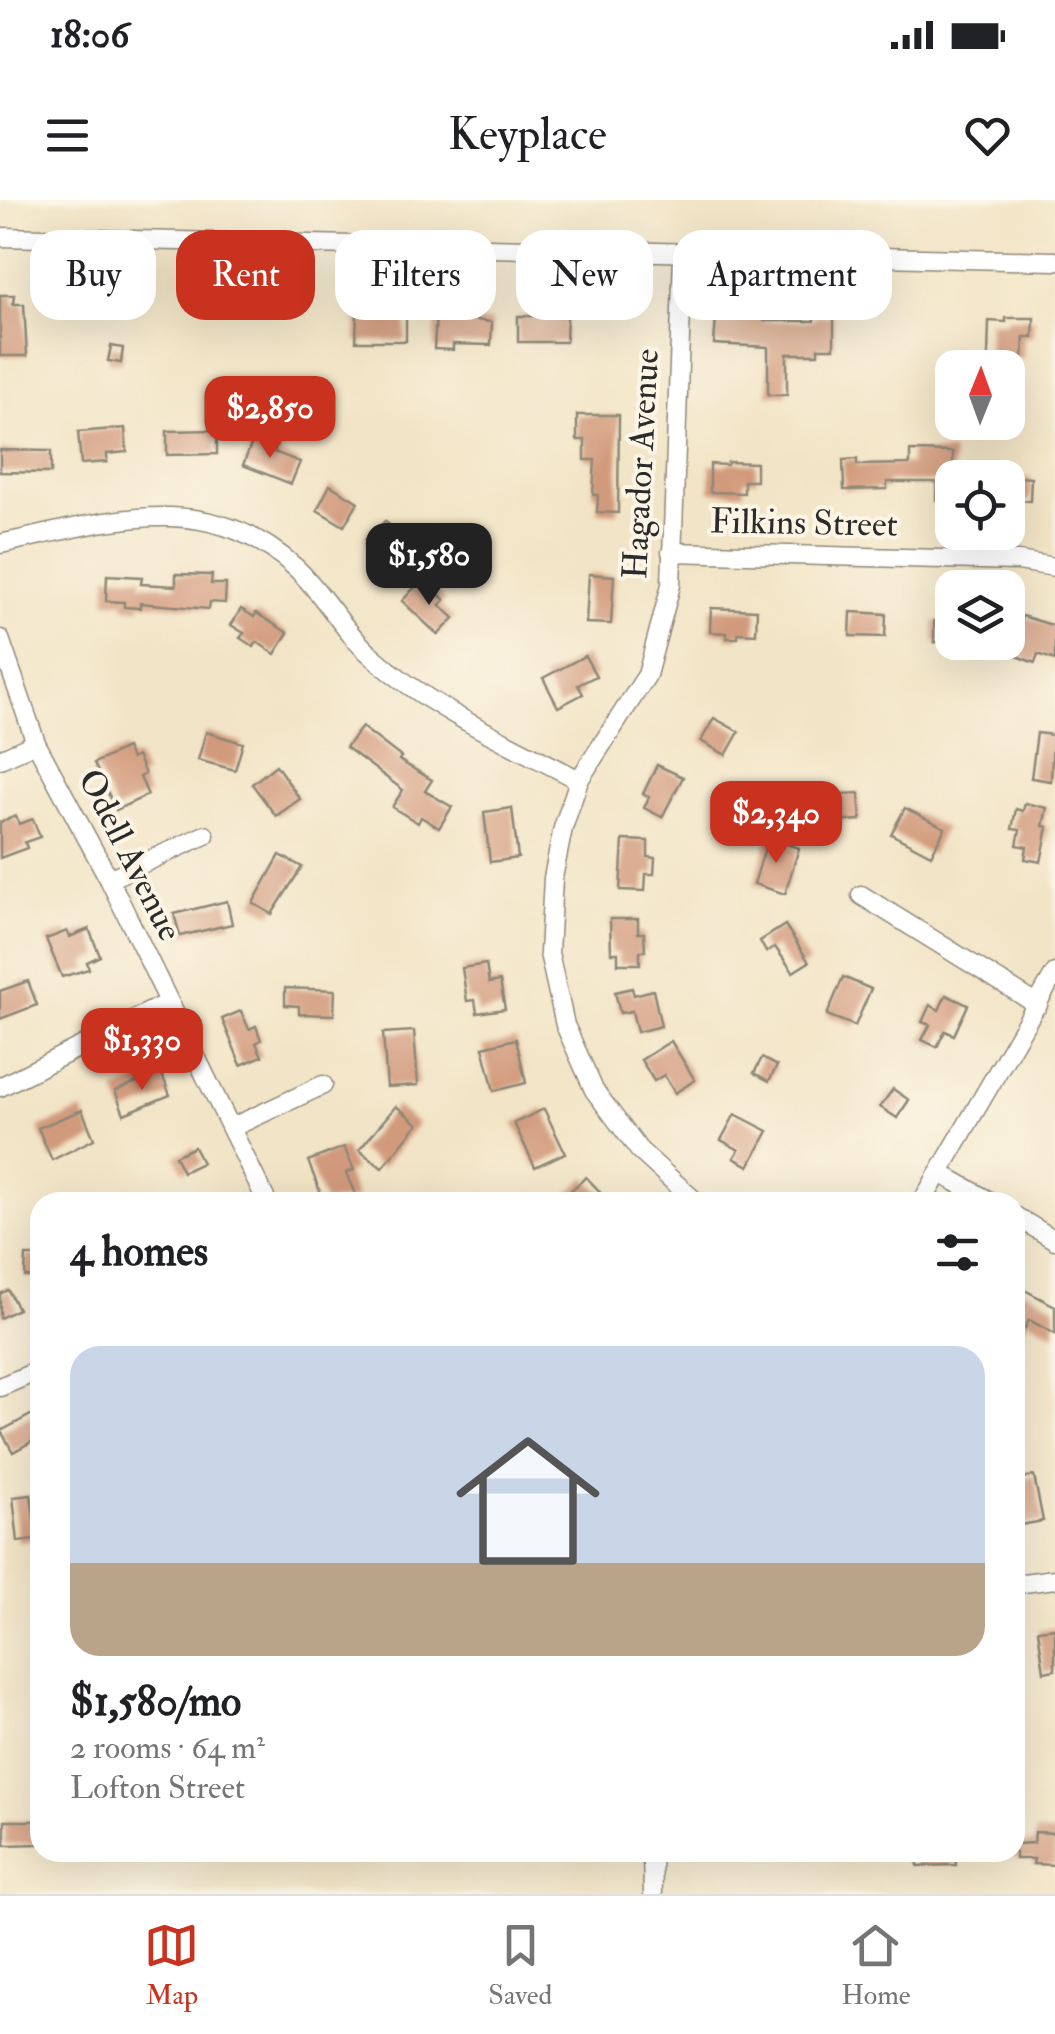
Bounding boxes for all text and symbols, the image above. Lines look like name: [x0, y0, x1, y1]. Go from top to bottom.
text: 18:06: [50, 11, 129, 59]
text: Keyplace: [448, 107, 607, 163]
icon: menu: [40, 108, 95, 163]
icon: heart: [960, 108, 1015, 163]
chip: Buy: [30, 230, 156, 320]
chip: Rent: [176, 230, 315, 320]
chip: Filters: [335, 230, 496, 320]
chip: New: [516, 230, 653, 320]
chip: Apartment: [673, 230, 892, 320]
street label: Hagador Avenue: [613, 348, 669, 580]
north arrow: [935, 350, 1025, 440]
map controls: [935, 350, 1025, 660]
pin: $2,850: [189, 376, 351, 461]
text: $2,850: [226, 388, 314, 428]
button: locate: [935, 460, 1025, 550]
street label: Filkins Street: [710, 499, 898, 547]
pin: $1,580: [348, 523, 510, 608]
text: $1,580: [388, 535, 470, 575]
button: layers: [935, 570, 1025, 660]
street label: Odell Avenue: [68, 762, 192, 948]
pin: $2,340: [695, 781, 857, 866]
text: $2,340: [732, 793, 820, 833]
pin: $1,330: [61, 1008, 223, 1093]
text: $1,330: [103, 1020, 181, 1060]
icon: filters: [930, 1225, 985, 1280]
text: 4 homes: [70, 1226, 208, 1278]
icon: home: [438, 1411, 618, 1591]
text: $1,580/mo: [70, 1676, 241, 1728]
text: 2 rooms · 64 m²: [70, 1728, 265, 1768]
text: Lofton Street: [70, 1768, 245, 1808]
tab: Map: [144, 1918, 199, 2013]
tab: Saved: [488, 1918, 552, 2013]
tab: Home: [841, 1918, 911, 2013]

